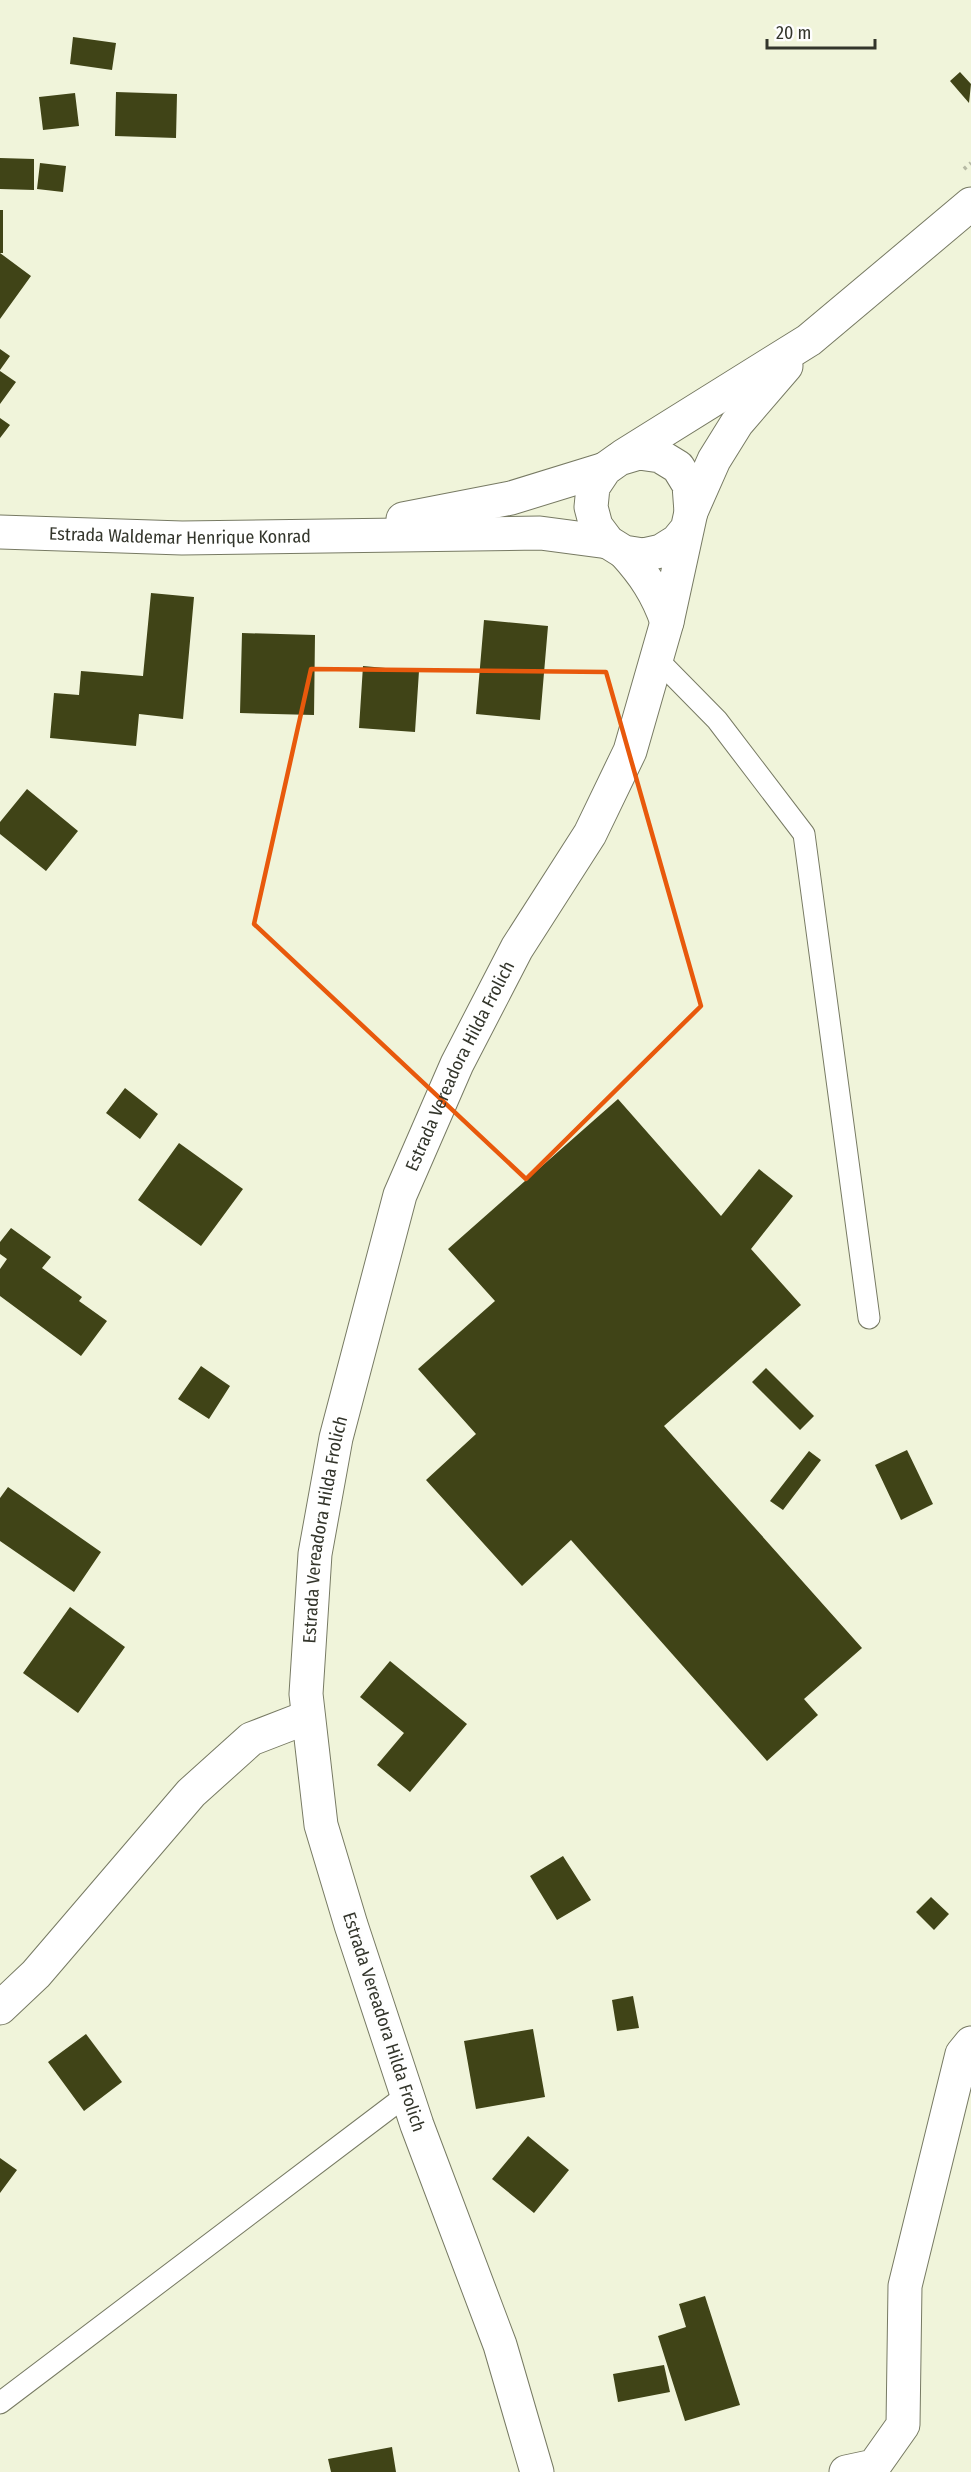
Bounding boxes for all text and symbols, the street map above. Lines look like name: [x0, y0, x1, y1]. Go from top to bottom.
scale bar: [767, 12, 875, 50]
text: 20 m: [776, 22, 811, 44]
street label: Estrada Waldemar Henrique Konrad: [49, 523, 311, 549]
street label: Estrada Vereadora Hilda Frolich: [401, 957, 519, 1174]
street label: Estrada Vereadora Hilda Frolich: [298, 1413, 352, 1644]
street label: Estrada Vereadora Hilda Frolich: [338, 1909, 430, 2135]

